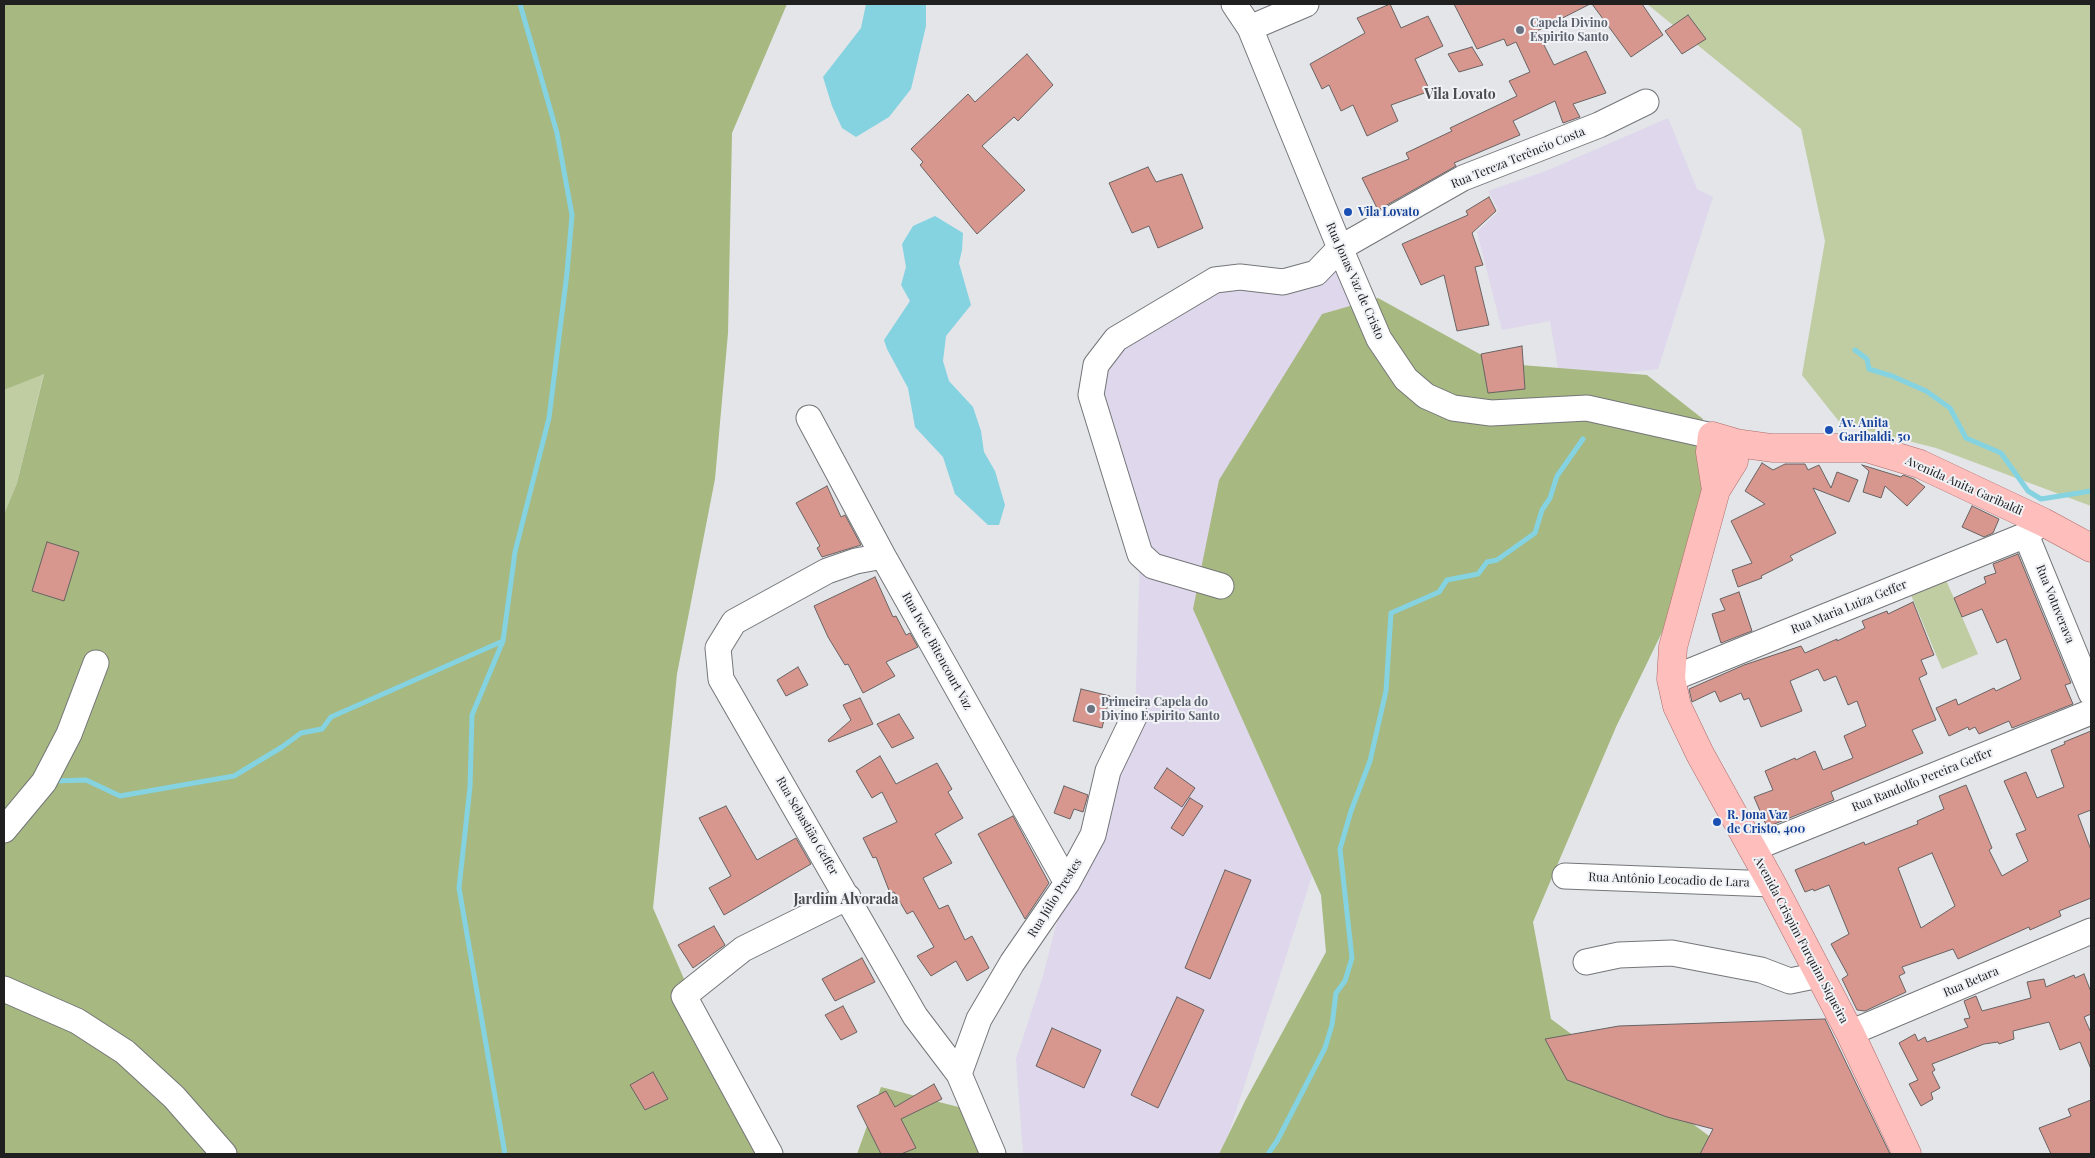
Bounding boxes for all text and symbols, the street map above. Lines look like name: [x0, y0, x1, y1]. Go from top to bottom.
place label: Capela Divino Espirito Santo: [1530, 16, 1609, 44]
marker: Capela Divino Espirito Santo: [1514, 24, 1526, 36]
district label: Vila Lovato: [1424, 87, 1496, 103]
street label: Rua Tereza Terêncio Costa: [1449, 124, 1587, 192]
place label: Vila Lovato: [1358, 205, 1419, 219]
marker: Vila Lovato: [1342, 206, 1354, 218]
street label: Rua Jonas Vaz de Cristo: [1323, 220, 1387, 342]
place label: Av. Anita Garibaldi, 50: [1839, 416, 1911, 444]
marker: Av. Anita Garibaldi, 50: [1823, 424, 1835, 436]
street label: Avenida Anita Garibaldi: [1903, 454, 2025, 518]
street label: Rua Votuverava: [2033, 563, 2077, 645]
street label: Rua Maria Luiza Geffer: [1789, 577, 1909, 637]
street label: Rua Ivete Bitencourt Vaz: [899, 590, 975, 712]
place label: Primeira Capela do Divino Espirito Santo: [1101, 695, 1220, 723]
marker: Primeira Capela do Divino Espirito Santo: [1085, 703, 1097, 715]
street label: Rua Randolfo Pereira Geffer: [1850, 745, 1994, 815]
street label: Rua Sebastião Geffer: [773, 774, 841, 878]
place label: R. Jona Vaz de Cristo, 400: [1727, 808, 1805, 836]
marker: R. Jona Vaz de Cristo, 400: [1711, 816, 1723, 828]
street label: Avenida Crispim Furquim Siqueira: [1751, 854, 1851, 1026]
street label: Rua Júlio Prestes: [1025, 856, 1085, 940]
street label: Rua Antônio Leocadio de Lara: [1588, 870, 1750, 890]
district label: Jardim Alvorada: [793, 892, 899, 908]
street label: Rua Betara: [1941, 964, 2001, 1000]

